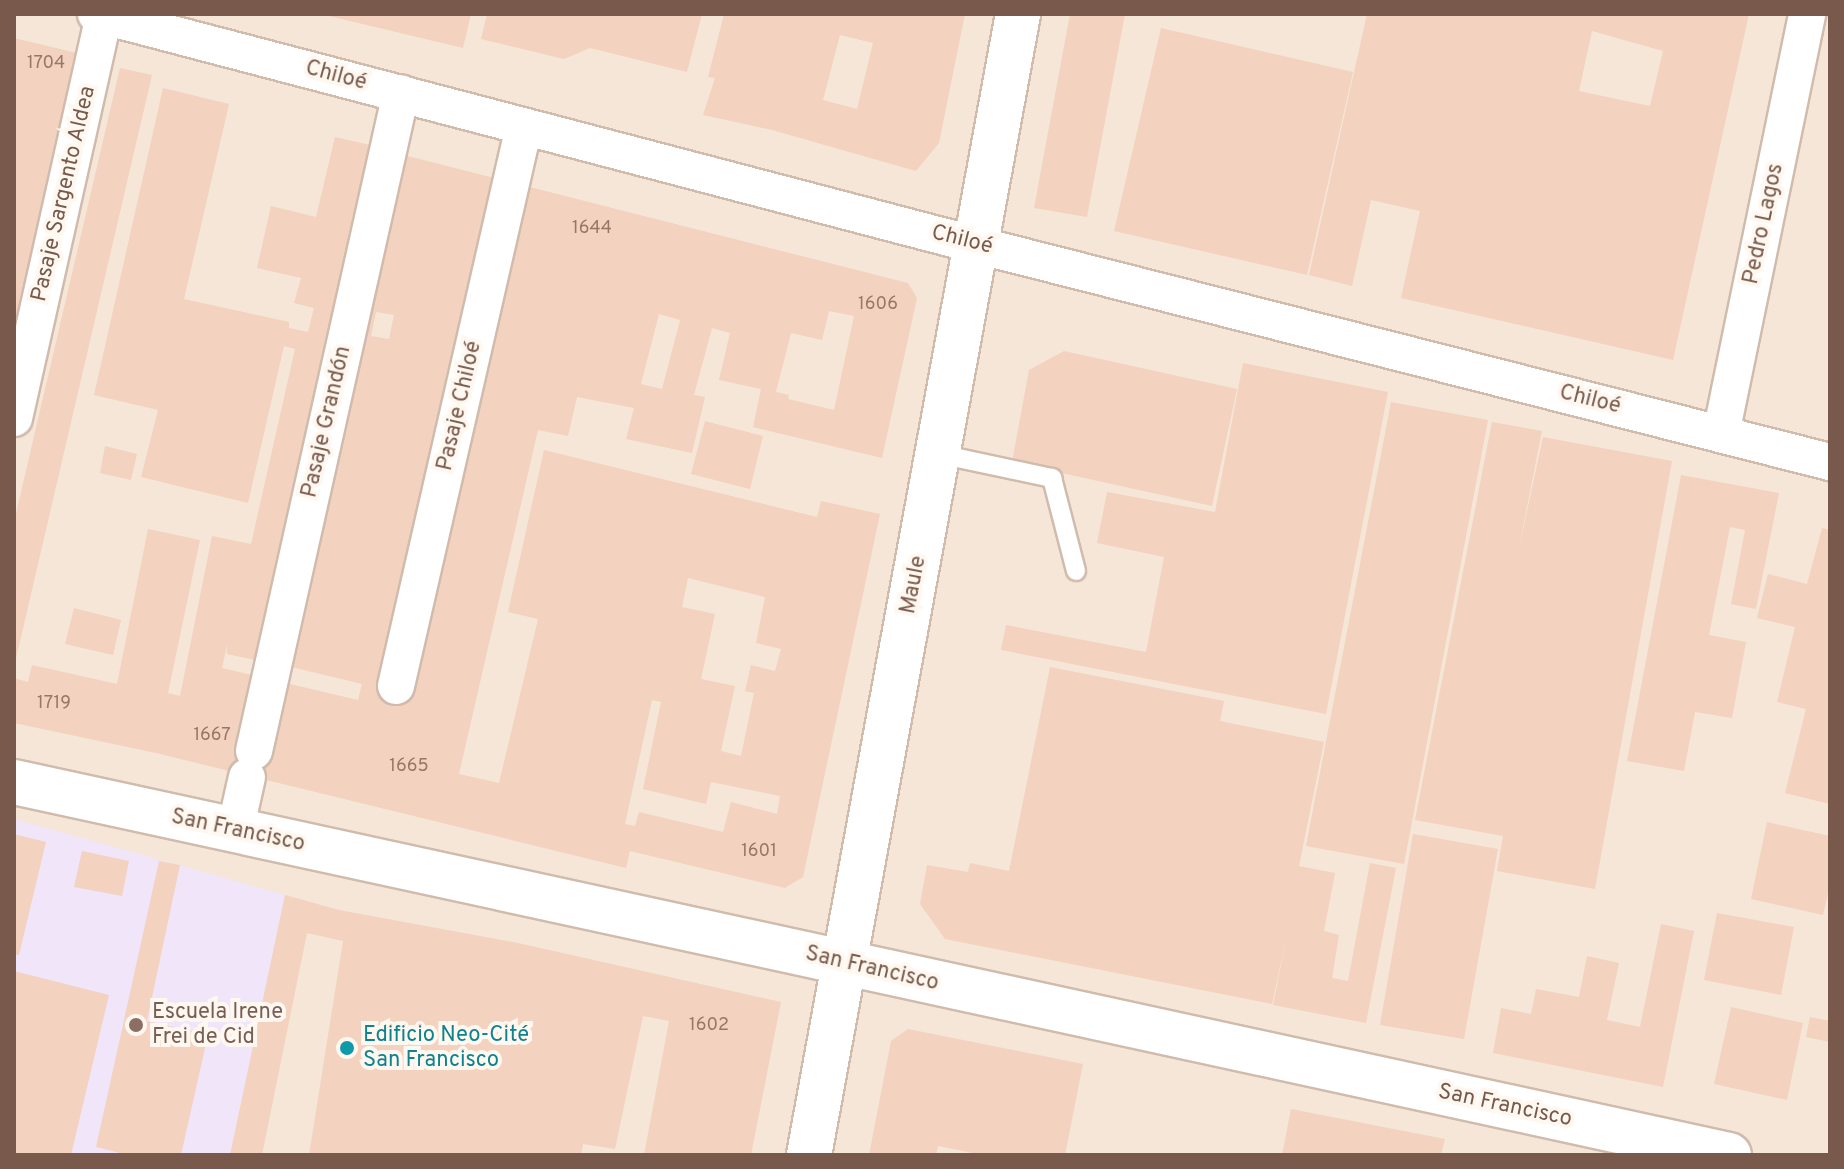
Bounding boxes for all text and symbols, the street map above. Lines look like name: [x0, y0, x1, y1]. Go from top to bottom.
house number: 1704: [27, 53, 65, 75]
street label: Chiloé: [302, 55, 370, 97]
street label: Pasaje Sargento Aldea: [26, 83, 102, 305]
street label: Pedro Lagos: [1738, 161, 1790, 287]
house number: 1644: [572, 218, 612, 240]
street label: Chiloé: [929, 220, 995, 260]
house number: 1606: [858, 294, 898, 316]
street label: Pasaje Chiloé: [432, 339, 488, 473]
street label: Pasaje Grandón: [297, 344, 357, 500]
street label: Chiloé: [1557, 380, 1623, 420]
street label: Maule: [895, 554, 933, 616]
house number: 1719: [37, 693, 71, 715]
house number: 1667: [193, 725, 231, 747]
house number: 1665: [389, 756, 429, 778]
street label: San Francisco: [169, 804, 307, 858]
house number: 1601: [741, 841, 777, 863]
street label: San Francisco: [803, 941, 941, 997]
place label: Escuela Irene Frei de Cid: [152, 999, 283, 1050]
house number: 1602: [689, 1015, 729, 1037]
marker: Escuela Irene Frei de Cid: [127, 1016, 145, 1034]
place label: Edificio Neo-Cité San Francisco: [363, 1022, 529, 1074]
marker: Edificio Neo-Cité San Francisco: [338, 1039, 356, 1057]
street label: San Francisco: [1436, 1079, 1574, 1133]

